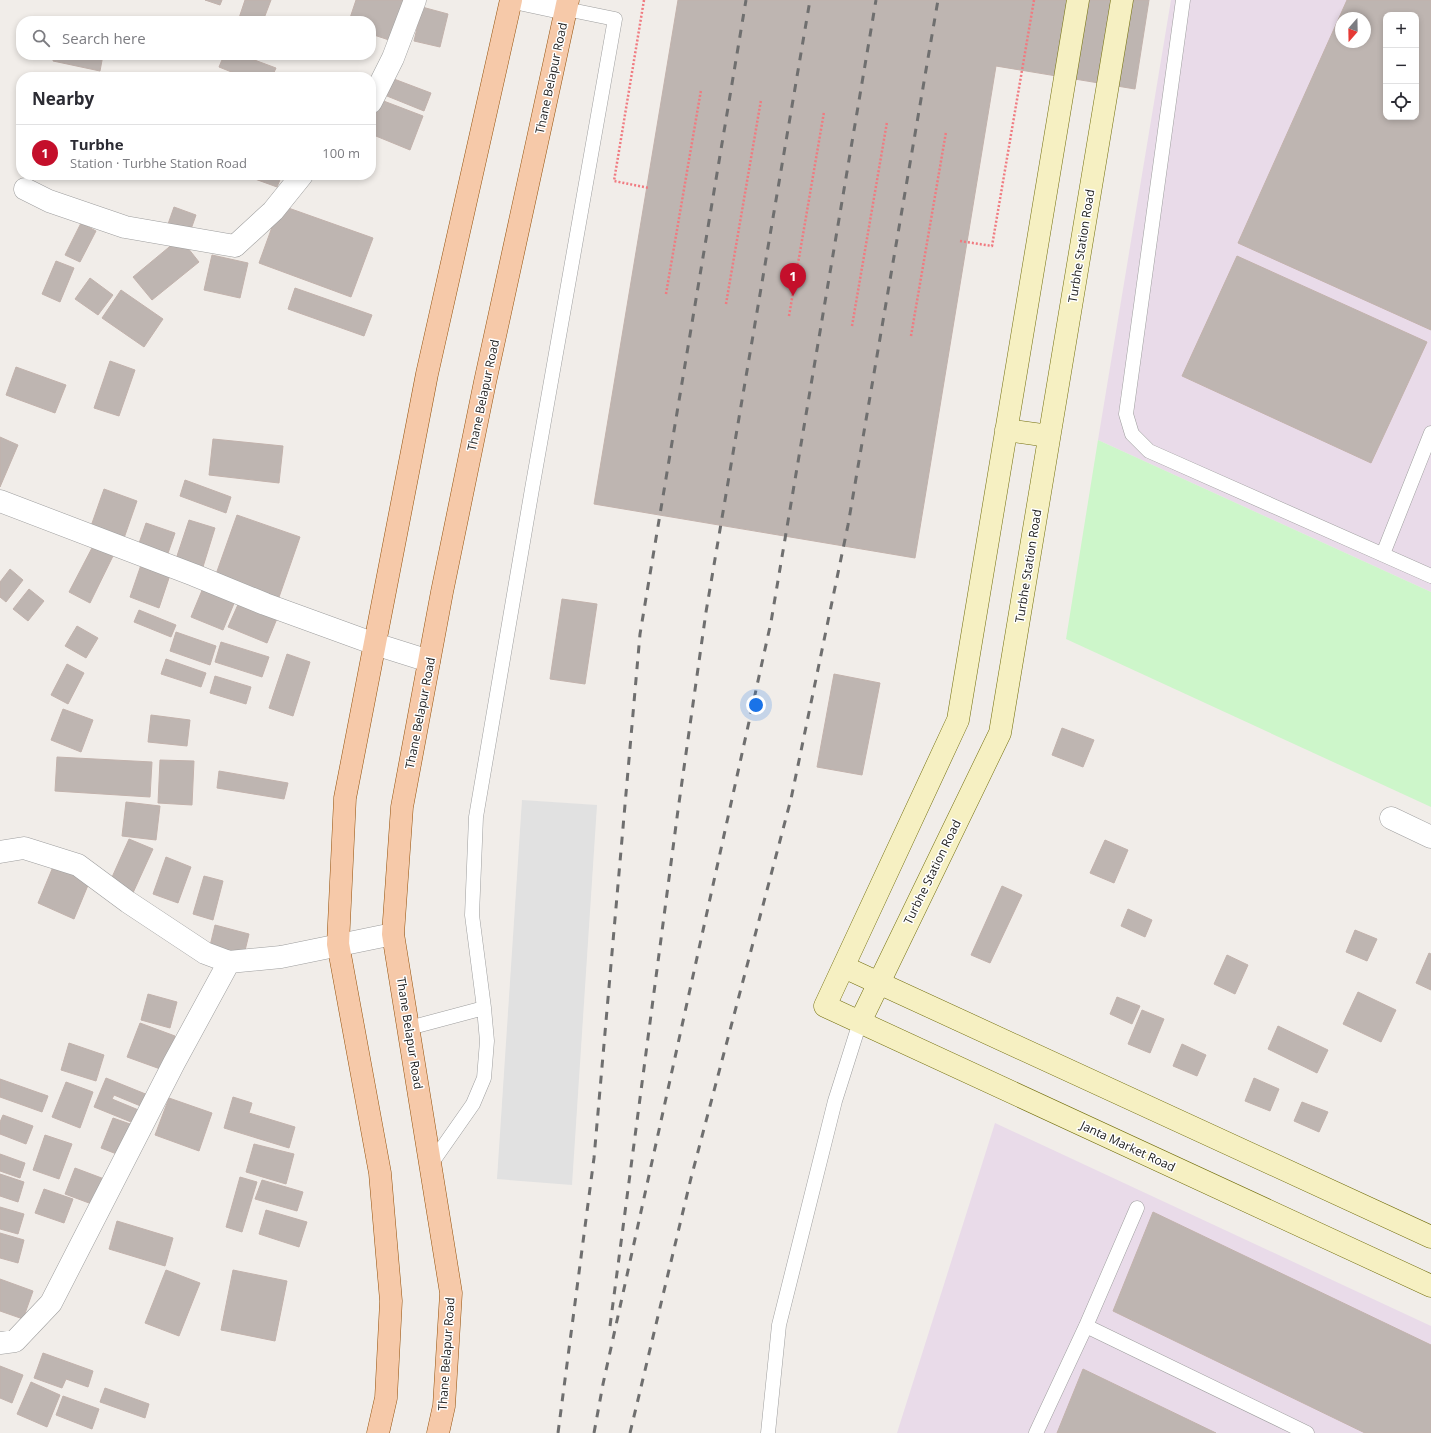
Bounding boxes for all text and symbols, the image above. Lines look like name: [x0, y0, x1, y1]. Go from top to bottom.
north arrow: [1335, 12, 1371, 48]
map controls: [1383, 12, 1419, 120]
button: +: [1383, 12, 1419, 48]
search box: [16, 16, 376, 60]
street label: Thane Belapur Road: [531, 21, 571, 135]
icon: search: [30, 27, 52, 49]
text: Search here: [62, 28, 146, 48]
button: −: [1383, 48, 1419, 84]
button: locate: [1383, 84, 1419, 120]
text: Nearby: [32, 87, 94, 110]
text: Turbhe: [70, 134, 124, 154]
text: 1: [41, 144, 49, 162]
text: 100 m: [322, 144, 360, 162]
text: Station · Turbhe Station Road: [70, 154, 247, 172]
street label: Turbhe Station Road: [1064, 188, 1098, 304]
pin: 1: [780, 263, 806, 296]
street label: Thane Belapur Road: [463, 338, 503, 452]
street label: Turbhe Station Road: [1011, 508, 1045, 624]
street label: Thane Belapur Road: [401, 656, 439, 770]
your location: [746, 695, 766, 715]
street label: Turbhe Station Road: [899, 817, 965, 927]
street label: Thane Belapur Road: [393, 976, 427, 1090]
street label: Janta Market Road: [1077, 1116, 1178, 1175]
street label: Thane Belapur Road: [434, 1297, 458, 1411]

